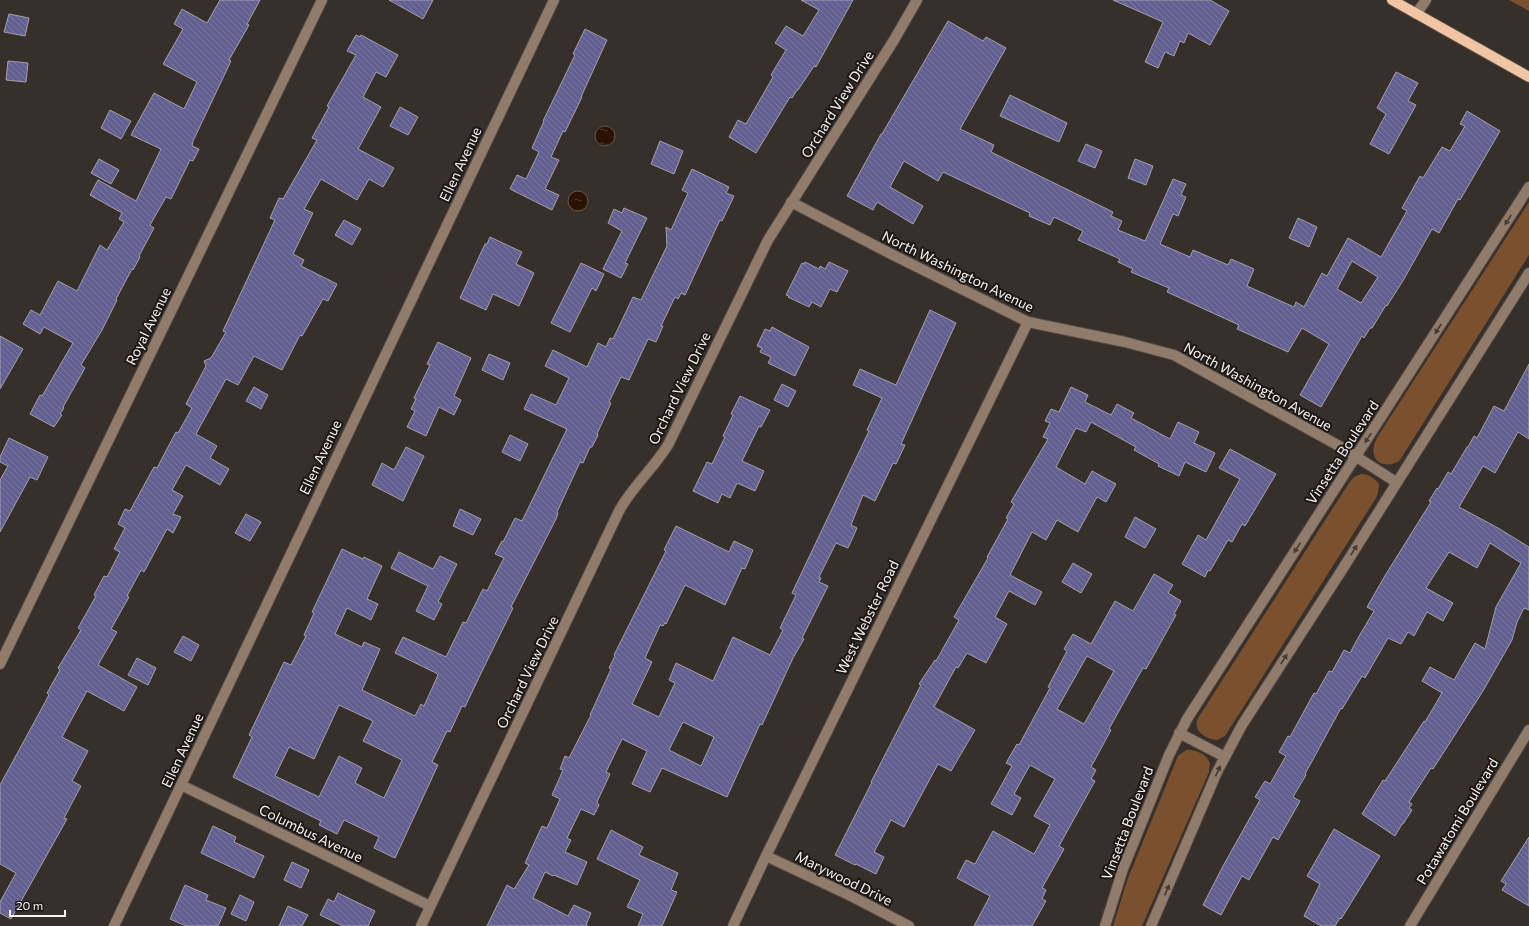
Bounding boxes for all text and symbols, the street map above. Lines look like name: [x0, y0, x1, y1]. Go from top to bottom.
street label: Orchard View Drive: [797, 47, 877, 161]
street label: Ellen Avenue: [435, 124, 485, 204]
one-way arrow: [1505, 214, 1512, 226]
street label: North Washington Avenue: [879, 227, 1037, 315]
street label: Royal Avenue: [122, 284, 174, 368]
one-way arrow: [1434, 324, 1442, 334]
street label: Orchard View Drive: [644, 329, 714, 447]
street label: North Washington Avenue: [1181, 338, 1335, 434]
street label: Vinsetta Boulevard: [1302, 397, 1382, 507]
street label: Ellen Avenue: [295, 417, 345, 497]
one-way arrow: [1364, 433, 1371, 444]
one-way arrow: [1294, 542, 1301, 554]
one-way arrow: [1351, 544, 1358, 556]
street label: West Webster Road: [832, 557, 902, 677]
street label: Orchard View Drive: [492, 613, 562, 731]
one-way arrow: [1280, 654, 1288, 664]
street label: Ellen Avenue: [157, 710, 207, 790]
street label: Potawatomi Boulevard: [1413, 755, 1501, 887]
street label: Vinsetta Boulevard: [1098, 764, 1156, 882]
one-way arrow: [1215, 765, 1221, 776]
street label: Columbus Avenue: [256, 801, 366, 865]
street label: Marywood Drive: [793, 847, 895, 909]
one-way arrow: [1164, 884, 1170, 896]
scale bar: [10, 892, 65, 918]
text: 20 m: [16, 898, 43, 912]

